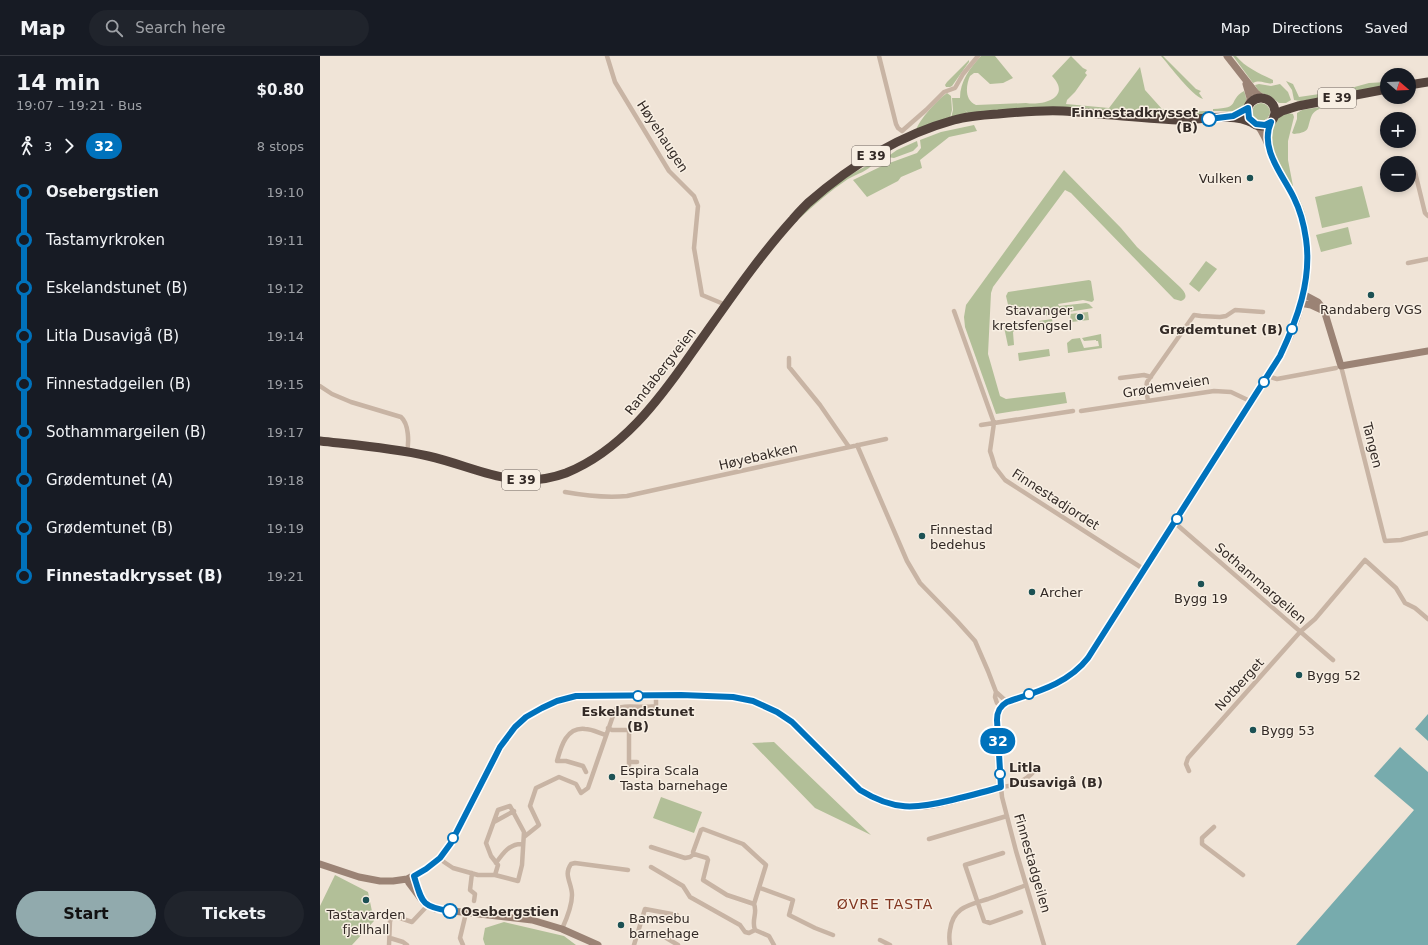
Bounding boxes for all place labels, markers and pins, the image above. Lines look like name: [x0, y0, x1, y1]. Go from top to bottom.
place label: Finnestadkrysset (B): [1071, 105, 1198, 135]
marker: Finnestadkrysset (B): [1201, 111, 1217, 127]
place label: Vulken: [1199, 171, 1242, 186]
marker: Vulken: [1245, 173, 1255, 183]
marker: Randaberg VGS: [1366, 290, 1376, 300]
place label: Randaberg VGS: [1320, 302, 1422, 317]
place label: Stavanger kretsfengsel: [992, 303, 1073, 333]
marker: Stavanger kretsfengsel: [1075, 312, 1085, 322]
place label: Grødemtunet (B): [1159, 322, 1283, 337]
marker: Grødemtunet (B): [1286, 323, 1298, 335]
unlabelled marker: [1258, 376, 1270, 388]
unlabelled marker: [1171, 513, 1183, 525]
place label: Finnestad bedehus: [930, 522, 993, 552]
marker: Finnestad bedehus: [917, 531, 927, 541]
marker: Bygg 19: [1196, 579, 1206, 589]
place label: Archer: [1040, 585, 1083, 600]
marker: Archer: [1027, 587, 1037, 597]
place label: Bygg 19: [1174, 591, 1228, 606]
place label: Bygg 52: [1307, 668, 1361, 683]
marker: Bygg 52: [1294, 670, 1304, 680]
unlabelled marker: [1023, 688, 1035, 700]
marker: Eskelandstunet (B): [632, 690, 644, 702]
place label: Eskelandstunet (B): [581, 704, 695, 734]
place label: Bygg 53: [1261, 723, 1315, 738]
marker: Bygg 53: [1248, 725, 1258, 735]
place label: Litla Dusavigå (B): [1009, 760, 1103, 790]
place label: Espira Scala Tasta barnehage: [619, 763, 728, 793]
marker: Litla Dusavigå (B): [994, 768, 1006, 780]
marker: Espira Scala Tasta barnehage: [607, 772, 617, 782]
unlabelled marker: [447, 832, 459, 844]
marker: Tastavarden fjellhall: [361, 895, 371, 905]
marker: Osebergstien: [442, 903, 458, 919]
place label: Osebergstien: [461, 904, 559, 919]
place label: Tastavarden fjellhall: [326, 907, 405, 937]
place label: Bamsebu barnehage: [629, 911, 699, 941]
marker: Bamsebu barnehage: [616, 920, 626, 930]

